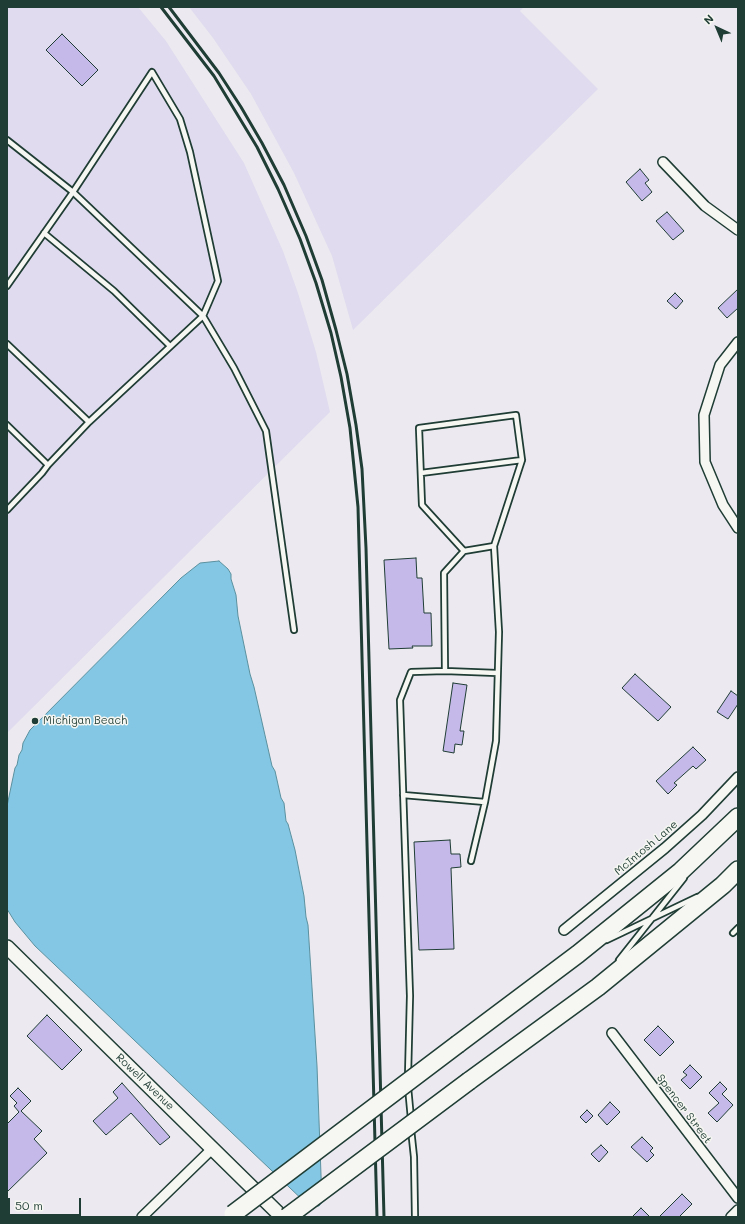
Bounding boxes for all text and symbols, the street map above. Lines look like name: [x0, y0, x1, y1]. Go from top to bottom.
north arrow: [697, 8, 737, 48]
text: N: [700, 11, 717, 27]
place label: Michigan Beach: [43, 714, 127, 728]
marker: Michigan Beach: [30, 716, 40, 726]
street label: McIntosh Lane: [612, 818, 680, 878]
street label: Rowell Avenue: [113, 1051, 177, 1113]
street label: Spencer Street: [654, 1072, 714, 1146]
scale bar: [10, 1190, 83, 1216]
text: 50 m: [15, 1197, 43, 1213]

